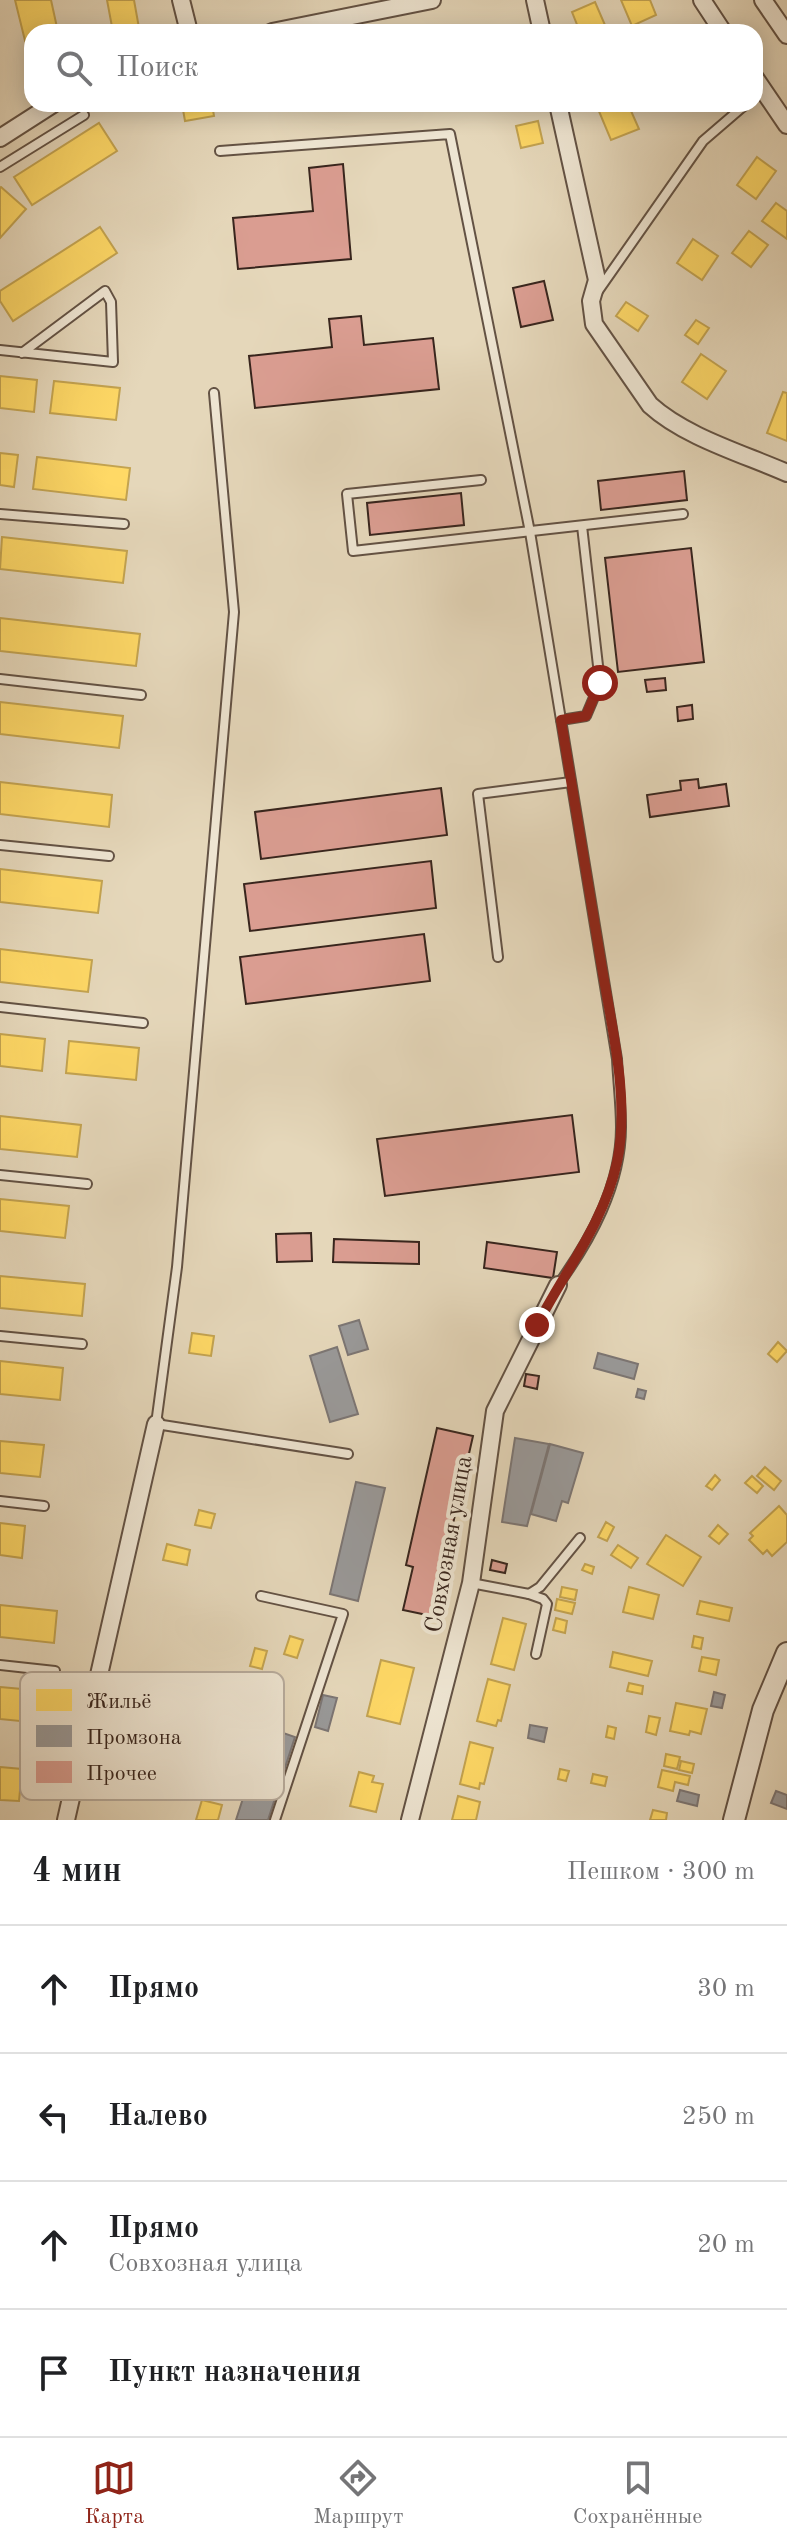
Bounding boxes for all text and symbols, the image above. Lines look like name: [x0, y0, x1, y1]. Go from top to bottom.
search box: [24, 24, 763, 112]
icon: search: [52, 46, 96, 90]
text: Поиск: [116, 53, 199, 83]
route start: [582, 665, 618, 701]
route end: [519, 1307, 555, 1343]
street label: Совхозная улица: [423, 1454, 477, 1635]
legend: [20, 1672, 284, 1800]
text: Жильё: [86, 1691, 151, 1713]
text: Промзона: [86, 1727, 182, 1749]
text: Прочее: [86, 1763, 157, 1785]
text: 4 мин: [32, 1855, 122, 1889]
text: Пешком · 300 m: [567, 1859, 755, 1885]
icon: ahead: [32, 1967, 76, 2011]
text: Прямо: [108, 1974, 199, 2004]
text: 30 m: [697, 1976, 755, 2002]
icon: left: [32, 2095, 76, 2139]
text: Налево: [108, 2102, 208, 2132]
text: 250 m: [682, 2104, 755, 2130]
text: Прямо: [108, 2214, 199, 2244]
icon: ahead: [32, 2223, 76, 2267]
text: 20 m: [697, 2232, 755, 2258]
text: Совхозная улица: [108, 2251, 302, 2277]
icon: arrive: [32, 2351, 76, 2395]
text: Пункт назначения: [108, 2358, 361, 2388]
tab: Карта: [85, 2456, 144, 2531]
tab: Маршрут: [313, 2456, 404, 2531]
tab: Сохранённые: [573, 2456, 702, 2531]

